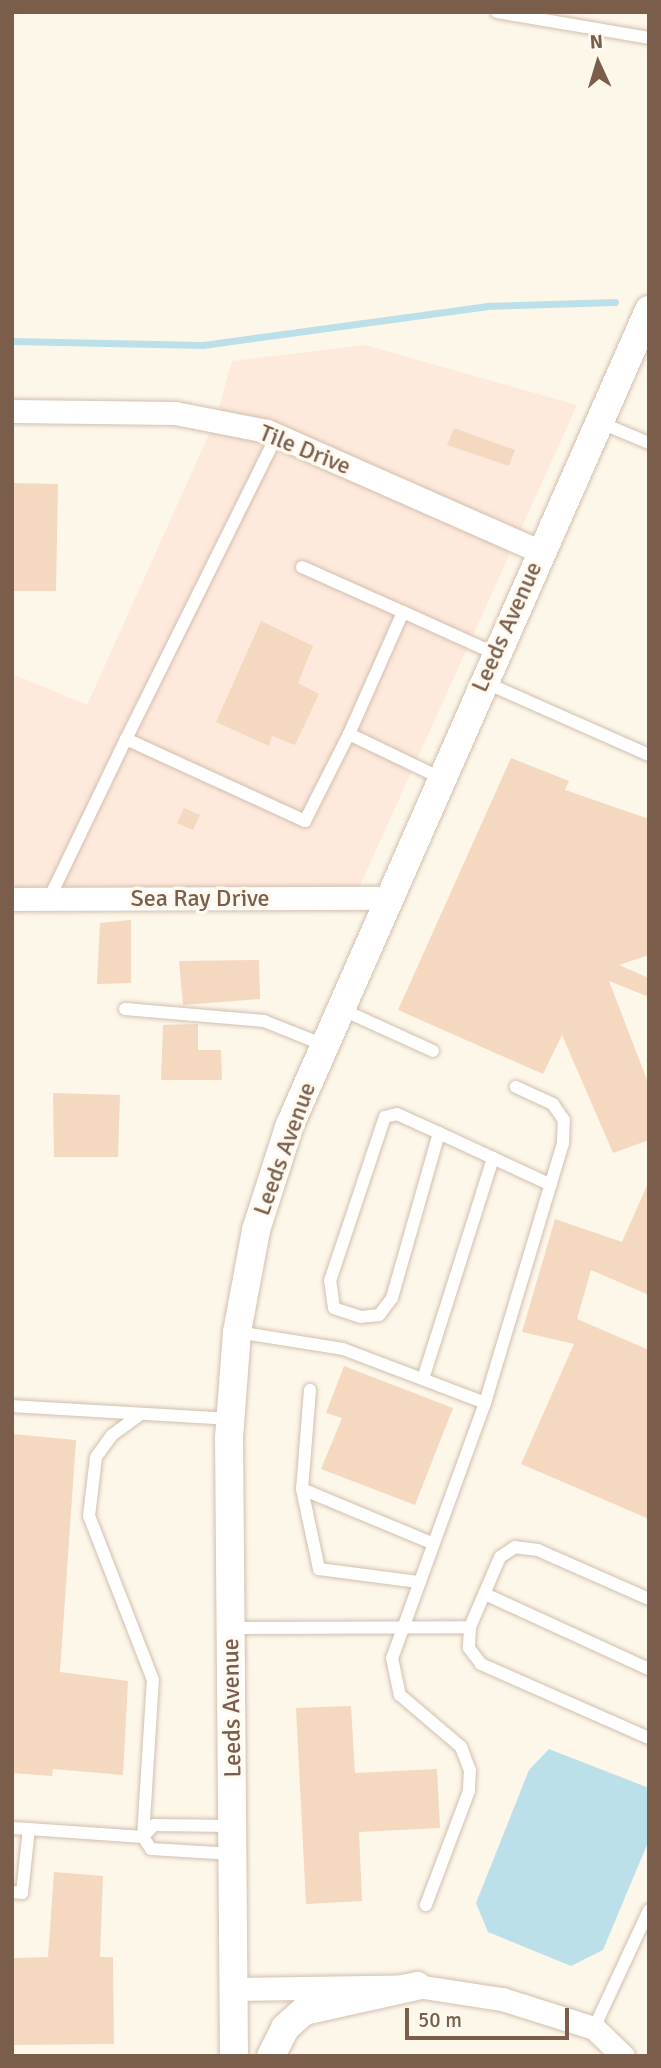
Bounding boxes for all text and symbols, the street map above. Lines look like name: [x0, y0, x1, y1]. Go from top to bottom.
north arrow: [563, 28, 633, 98]
text: N: [589, 30, 604, 54]
street label: Tile Drive: [255, 419, 355, 481]
street label: Leeds Avenue: [465, 557, 549, 697]
street label: Sea Ray Drive: [130, 885, 270, 913]
street label: Leeds Avenue: [248, 1079, 322, 1219]
street label: Leeds Avenue: [216, 1638, 248, 1778]
scale bar: [409, 1994, 574, 2038]
text: 50 m: [418, 2007, 462, 2033]

